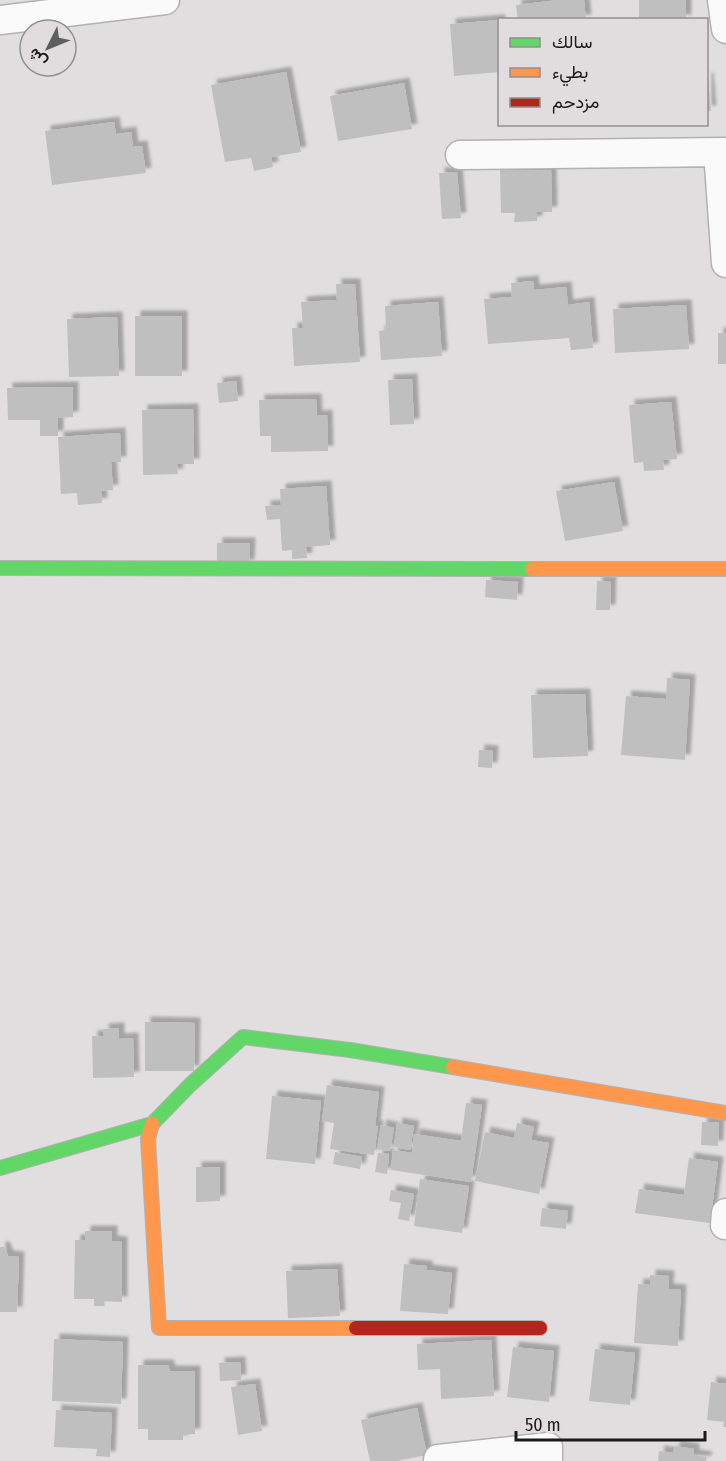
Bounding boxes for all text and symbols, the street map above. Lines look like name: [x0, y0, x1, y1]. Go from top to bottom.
north arrow: [18, 18, 78, 78]
legend: [498, 18, 708, 126]
text: سالك: [552, 31, 592, 53]
text: ش: [24, 44, 51, 71]
text: بطيء: [552, 61, 588, 87]
text: مزدحم: [552, 91, 599, 114]
scale bar: [516, 1404, 705, 1442]
text: 50 m: [525, 1414, 561, 1436]

